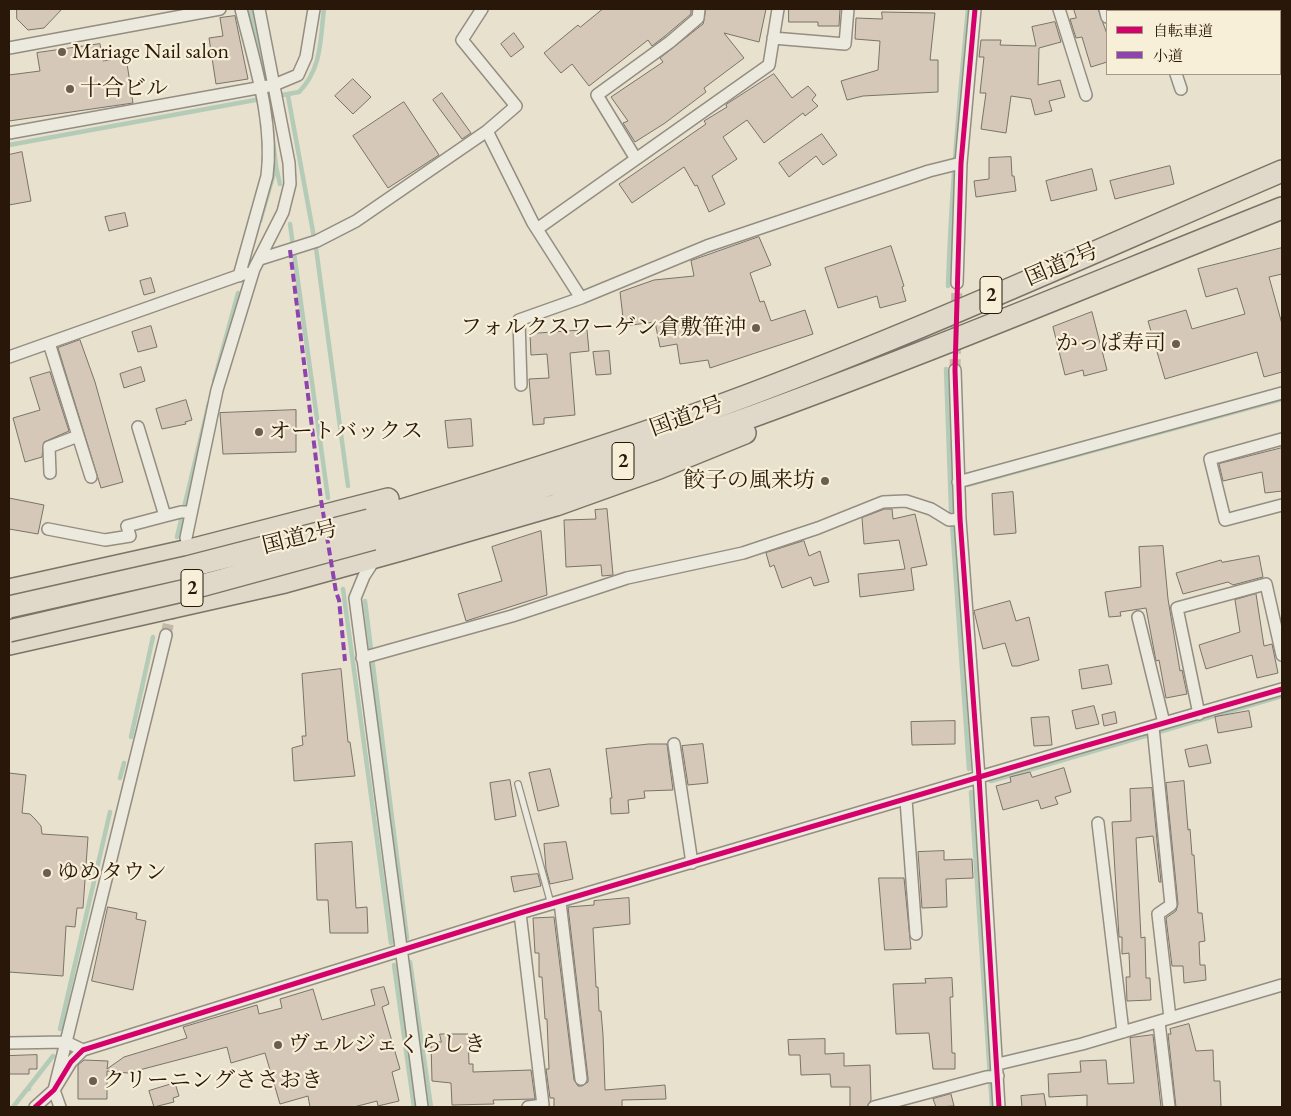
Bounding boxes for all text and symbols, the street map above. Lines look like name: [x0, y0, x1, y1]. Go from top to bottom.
legend: [1106, 10, 1281, 75]
text: 自転車道: [1153, 21, 1213, 40]
place label: Mariage Nail salon: [72, 39, 229, 65]
marker: Mariage Nail salon: [56, 46, 68, 58]
text: 小道: [1153, 46, 1183, 65]
place label: 十合ビル: [80, 76, 168, 102]
marker: 十合ビル: [64, 83, 76, 95]
street label: 国道2号: [1022, 238, 1102, 292]
road number: 2: [980, 276, 1002, 314]
place label: フォルクスワーゲン倉敷笹沖: [460, 315, 746, 341]
marker: フォルクスワーゲン倉敷笹沖: [750, 322, 762, 334]
place label: かっぱ寿司: [1056, 331, 1166, 357]
marker: かっぱ寿司: [1170, 338, 1182, 350]
street label: 国道2号: [647, 392, 727, 442]
place label: オートバックス: [269, 419, 423, 445]
marker: オートバックス: [253, 426, 265, 438]
road number: 2: [612, 442, 634, 480]
place label: 餃子の風来坊: [683, 468, 815, 494]
marker: 餃子の風来坊: [819, 475, 831, 487]
street label: 国道2号: [260, 516, 340, 560]
road number: 2: [181, 570, 203, 606]
place label: ゆめタウン: [57, 860, 167, 886]
marker: ゆめタウン: [41, 867, 53, 879]
place label: ヴェルジェくらしき: [288, 1032, 486, 1058]
marker: ヴェルジェくらしき: [272, 1039, 284, 1051]
place label: クリーニングささおき: [103, 1068, 323, 1094]
marker: クリーニングささおき: [87, 1075, 99, 1087]

